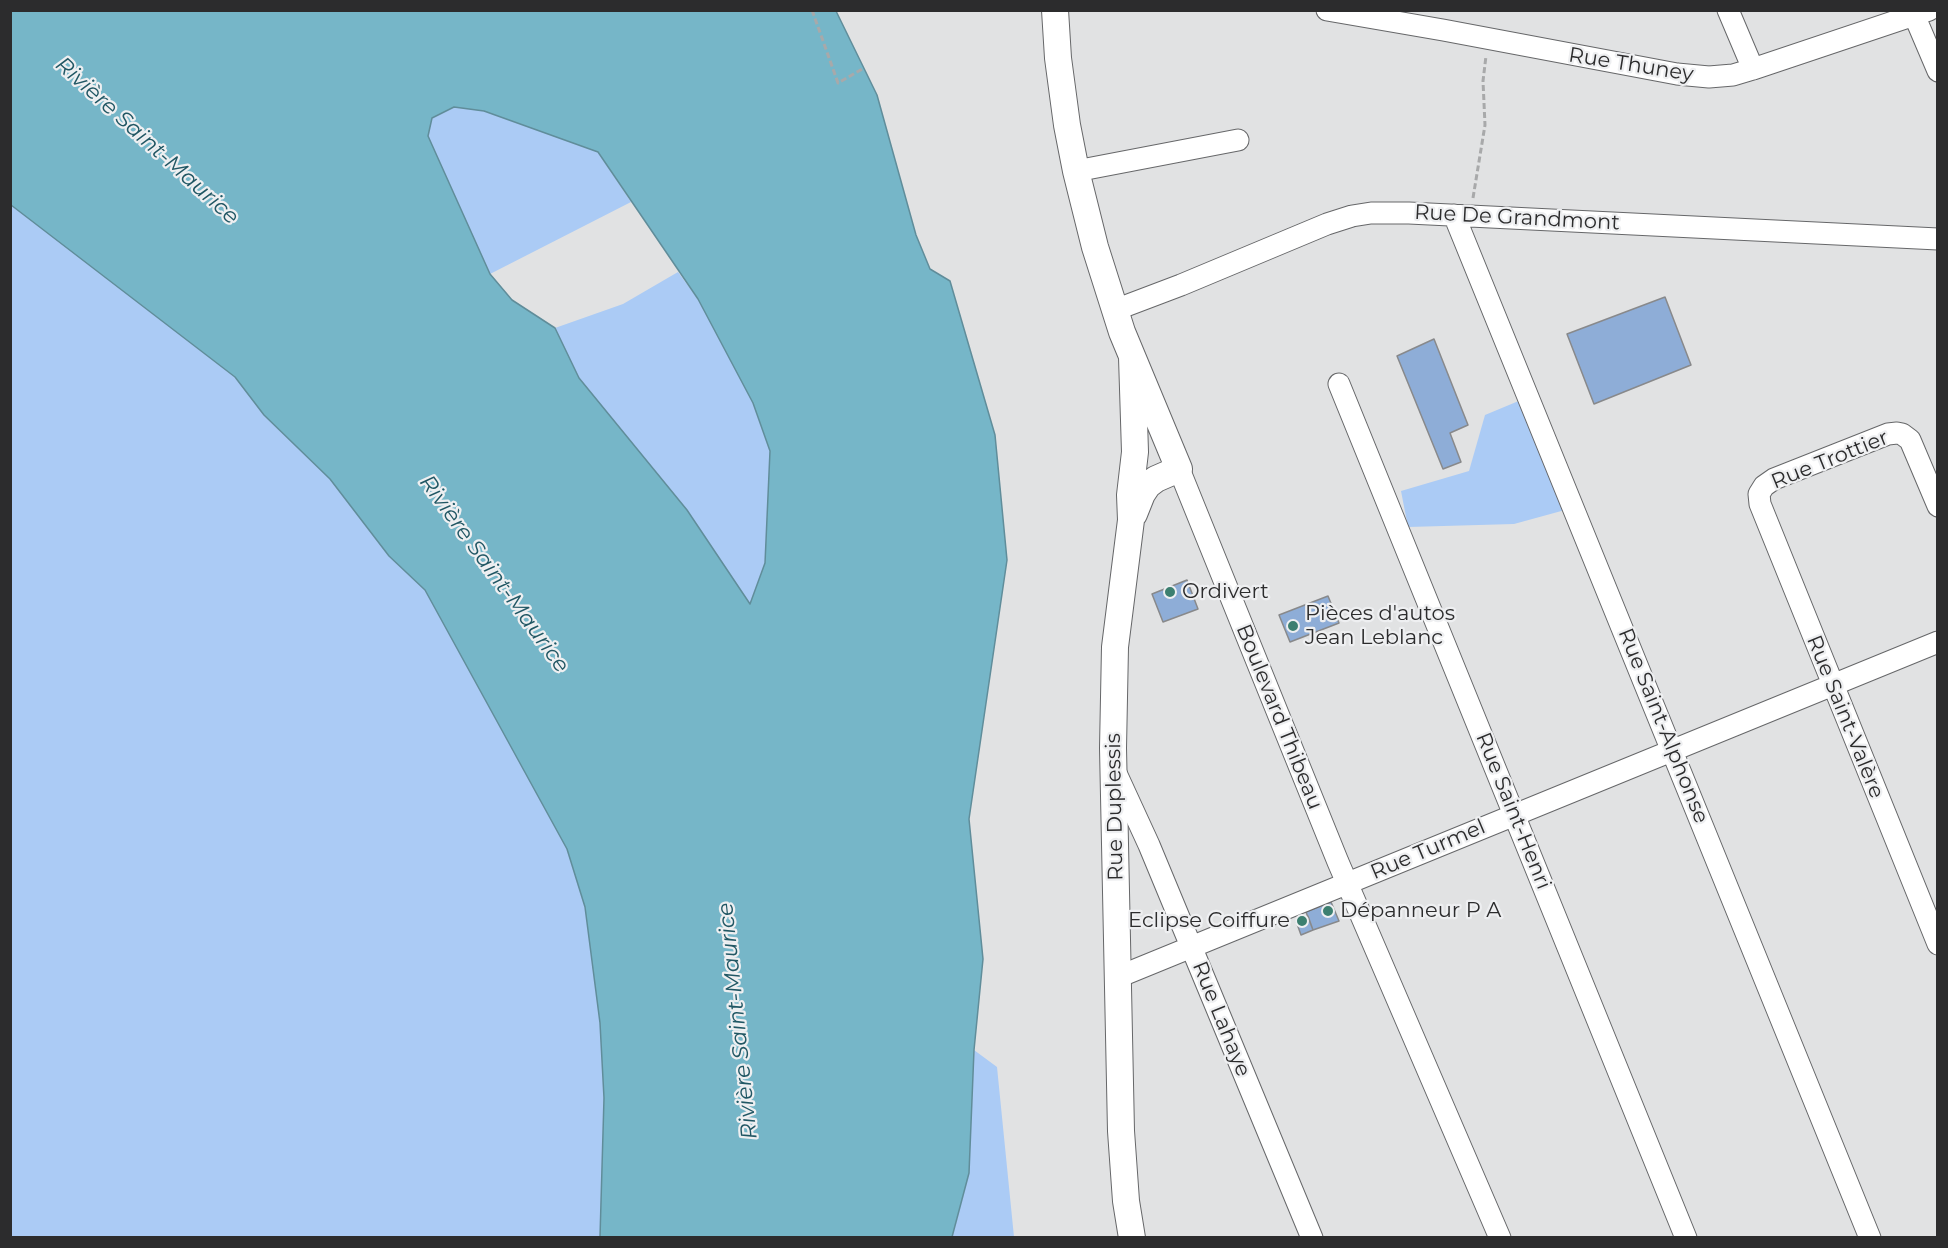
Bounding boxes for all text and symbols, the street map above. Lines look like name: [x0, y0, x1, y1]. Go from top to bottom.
street label: Rue Thuney: [1567, 43, 1695, 87]
water label: Rivière Saint-Maurice: [50, 52, 244, 230]
street label: Rue De Grandmont: [1414, 200, 1620, 236]
street label: Rue Trottier: [1768, 425, 1892, 495]
water label: Rivière Saint-Maurice: [413, 470, 575, 678]
place label: Ordivert: [1182, 579, 1269, 605]
marker: Ordivert: [1163, 585, 1177, 599]
place label: Pièces d'autos Jean Leblanc: [1305, 601, 1455, 651]
marker: Pièces d'autos Jean Leblanc: [1286, 619, 1300, 633]
street label: Boulevard Thibeau: [1230, 621, 1328, 813]
street label: Rue Saint-Alphonse: [1612, 625, 1714, 827]
street label: Rue Saint-Valère: [1801, 632, 1889, 802]
street label: Rue Saint-Henri: [1470, 729, 1556, 893]
street label: Rue Duplessis: [1101, 733, 1129, 881]
street label: Rue Turmel: [1367, 815, 1489, 885]
place label: Dépanneur P A: [1340, 898, 1501, 924]
water label: Rivière Saint-Maurice: [712, 901, 764, 1141]
marker: Dépanneur P A: [1321, 904, 1335, 918]
place label: Eclipse Coiffure: [1128, 908, 1290, 934]
marker: Eclipse Coiffure: [1295, 914, 1309, 928]
street label: Rue Lahaye: [1186, 958, 1256, 1080]

